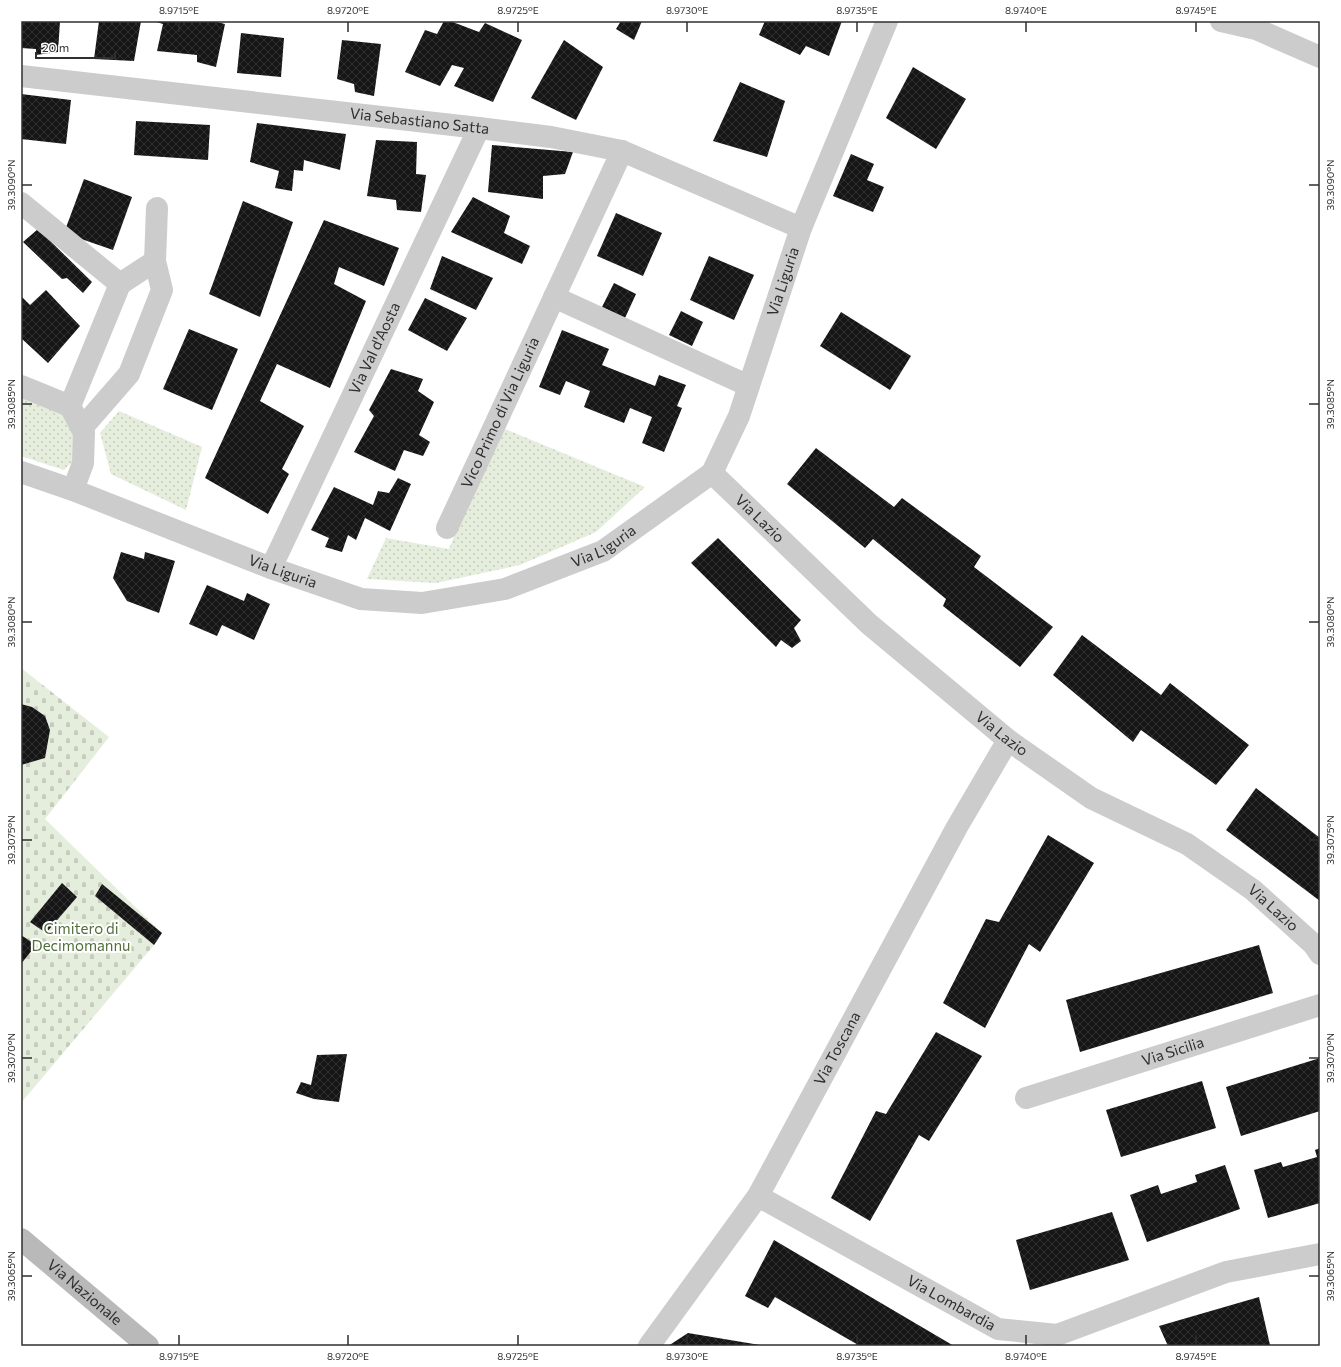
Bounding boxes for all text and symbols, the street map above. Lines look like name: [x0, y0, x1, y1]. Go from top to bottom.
text: 8.9715°E: [159, 4, 199, 16]
text: 8.9720°E: [327, 4, 369, 16]
text: 8.9725°E: [497, 4, 539, 16]
text: 8.9730°E: [666, 4, 708, 16]
text: 8.9735°E: [836, 4, 878, 16]
text: 8.9740°E: [1005, 4, 1047, 16]
text: 8.9745°E: [1175, 4, 1217, 16]
scale bar: [36, 34, 115, 60]
text: 20 m: [42, 40, 69, 54]
street label: Via Sebastiano Satta: [349, 103, 490, 137]
text: 39.3090°N: [5, 159, 17, 211]
text: 39.3090°N: [1324, 159, 1336, 211]
street label: Via Liguria: [763, 245, 802, 318]
street label: Via Val d'Aosta: [345, 299, 403, 397]
street label: Vico Primo di Via Liguria: [457, 334, 542, 491]
text: 39.3085°N: [5, 379, 17, 429]
text: 39.3085°N: [1324, 379, 1336, 429]
street label: Via Lazio: [732, 490, 789, 546]
street label: Via Liguria: [568, 521, 639, 570]
street label: Via Liguria: [246, 550, 320, 591]
text: 39.3080°N: [5, 596, 17, 648]
text: 39.3080°N: [1324, 596, 1336, 648]
street label: Via Lazio: [972, 707, 1032, 759]
text: 39.3075°N: [5, 815, 17, 865]
text: 39.3075°N: [1324, 815, 1336, 865]
street label: Via Lazio: [1245, 880, 1303, 935]
park label: Cimitero di Decimomannu: [32, 919, 130, 954]
street label: Via Toscana: [810, 1008, 864, 1088]
street label: Via Sicilia: [1139, 1032, 1206, 1069]
text: 39.3070°N: [5, 1033, 17, 1083]
text: 39.3070°N: [1324, 1033, 1336, 1083]
text: 39.3065°N: [5, 1251, 17, 1301]
text: 39.3065°N: [1324, 1251, 1336, 1301]
street label: Via Nazionale: [44, 1255, 126, 1328]
street label: Via Lombardia: [904, 1271, 999, 1334]
text: 8.9715°E: [159, 1350, 199, 1362]
text: 8.9720°E: [327, 1350, 369, 1362]
text: 8.9725°E: [497, 1350, 539, 1362]
text: 8.9730°E: [666, 1350, 708, 1362]
text: 8.9735°E: [836, 1350, 878, 1362]
text: 8.9740°E: [1005, 1350, 1047, 1362]
text: 8.9745°E: [1175, 1350, 1217, 1362]

